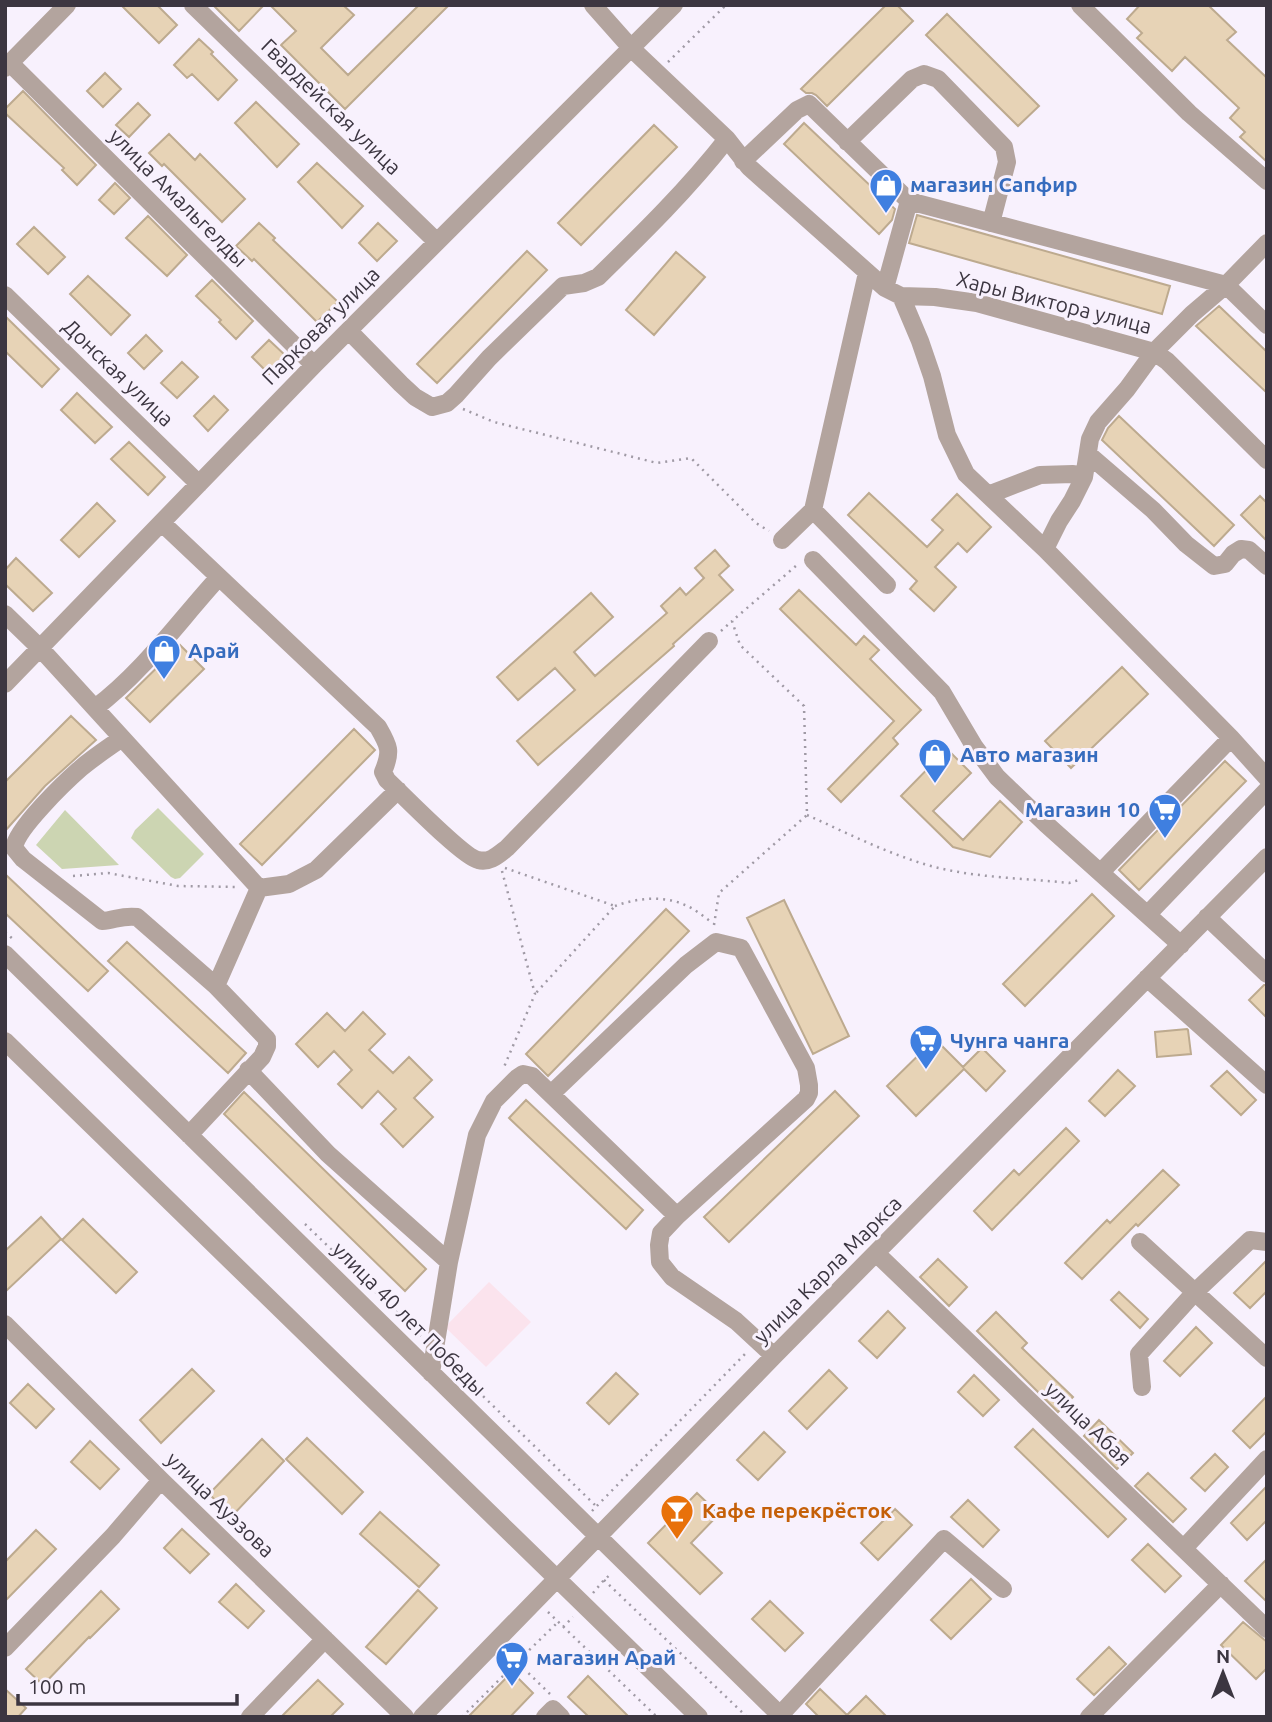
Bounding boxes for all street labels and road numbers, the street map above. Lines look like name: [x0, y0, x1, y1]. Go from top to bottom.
street label: Гвардейская улица: [257, 33, 406, 179]
street label: улица Амальгелды: [105, 123, 253, 271]
street label: Парковая улица: [257, 262, 384, 389]
street label: Хары Виктора улица: [954, 266, 1154, 338]
street label: Донская улица: [59, 314, 179, 431]
street label: улица Карла Маркса: [749, 1191, 906, 1348]
street label: улица 40 лет Победы: [328, 1236, 492, 1400]
street label: улица Абая: [1041, 1376, 1137, 1470]
street label: улица Ауэзова: [162, 1447, 280, 1562]

